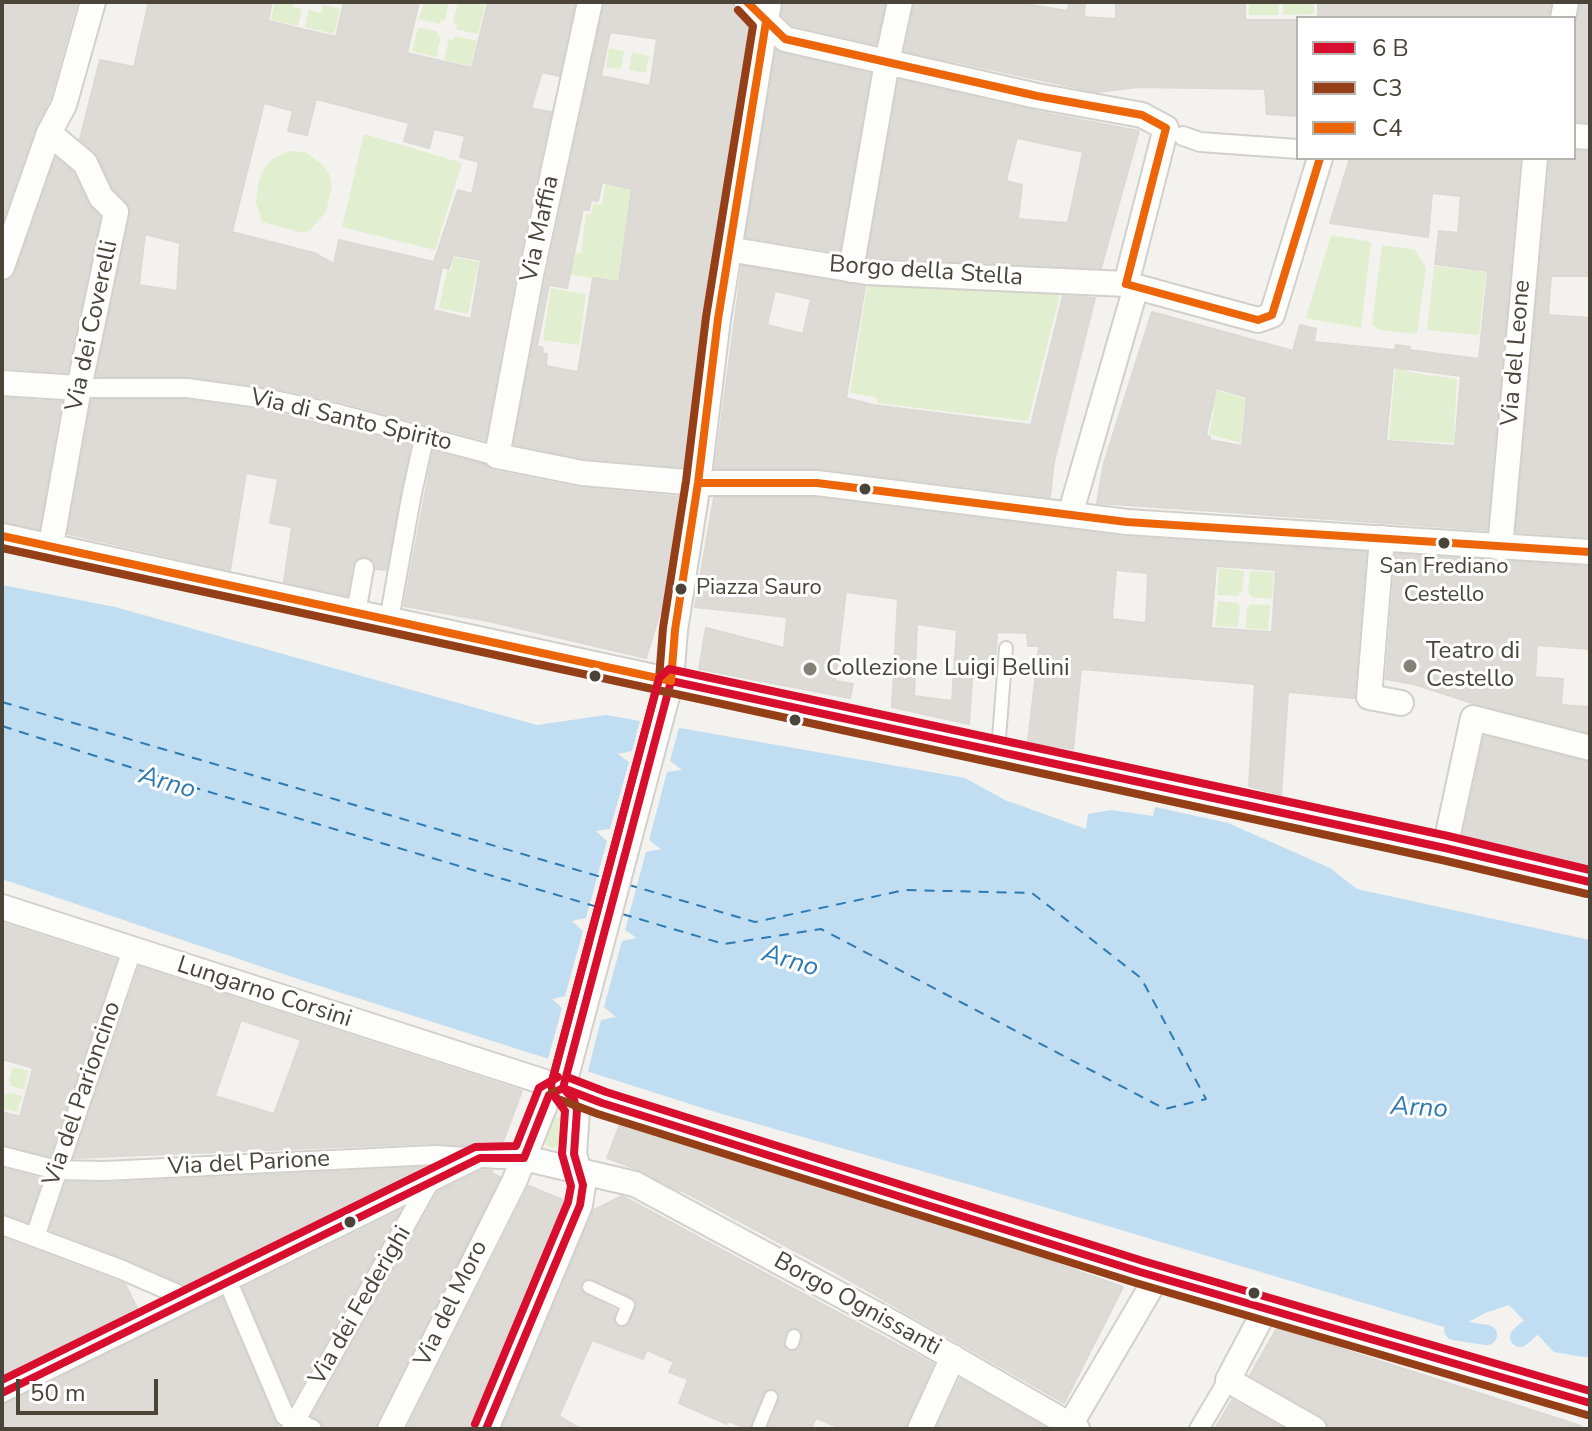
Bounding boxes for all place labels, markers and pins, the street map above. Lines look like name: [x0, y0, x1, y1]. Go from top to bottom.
unlabelled marker: [857, 481, 873, 497]
marker: San Frediano Cestello: [1436, 535, 1452, 551]
place label: San Frediano Cestello: [1380, 555, 1508, 606]
place label: Piazza Sauro: [696, 576, 822, 602]
marker: Piazza Sauro: [673, 581, 689, 597]
place label: Teatro di Cestello: [1426, 638, 1520, 694]
place label: Collezione Luigi Bellini: [826, 655, 1070, 683]
marker: Teatro di Cestello: [1401, 657, 1419, 675]
marker: Collezione Luigi Bellini: [801, 660, 819, 678]
unlabelled marker: [587, 668, 603, 684]
unlabelled marker: [787, 712, 803, 728]
unlabelled marker: [342, 1214, 358, 1230]
unlabelled marker: [1246, 1285, 1262, 1301]

